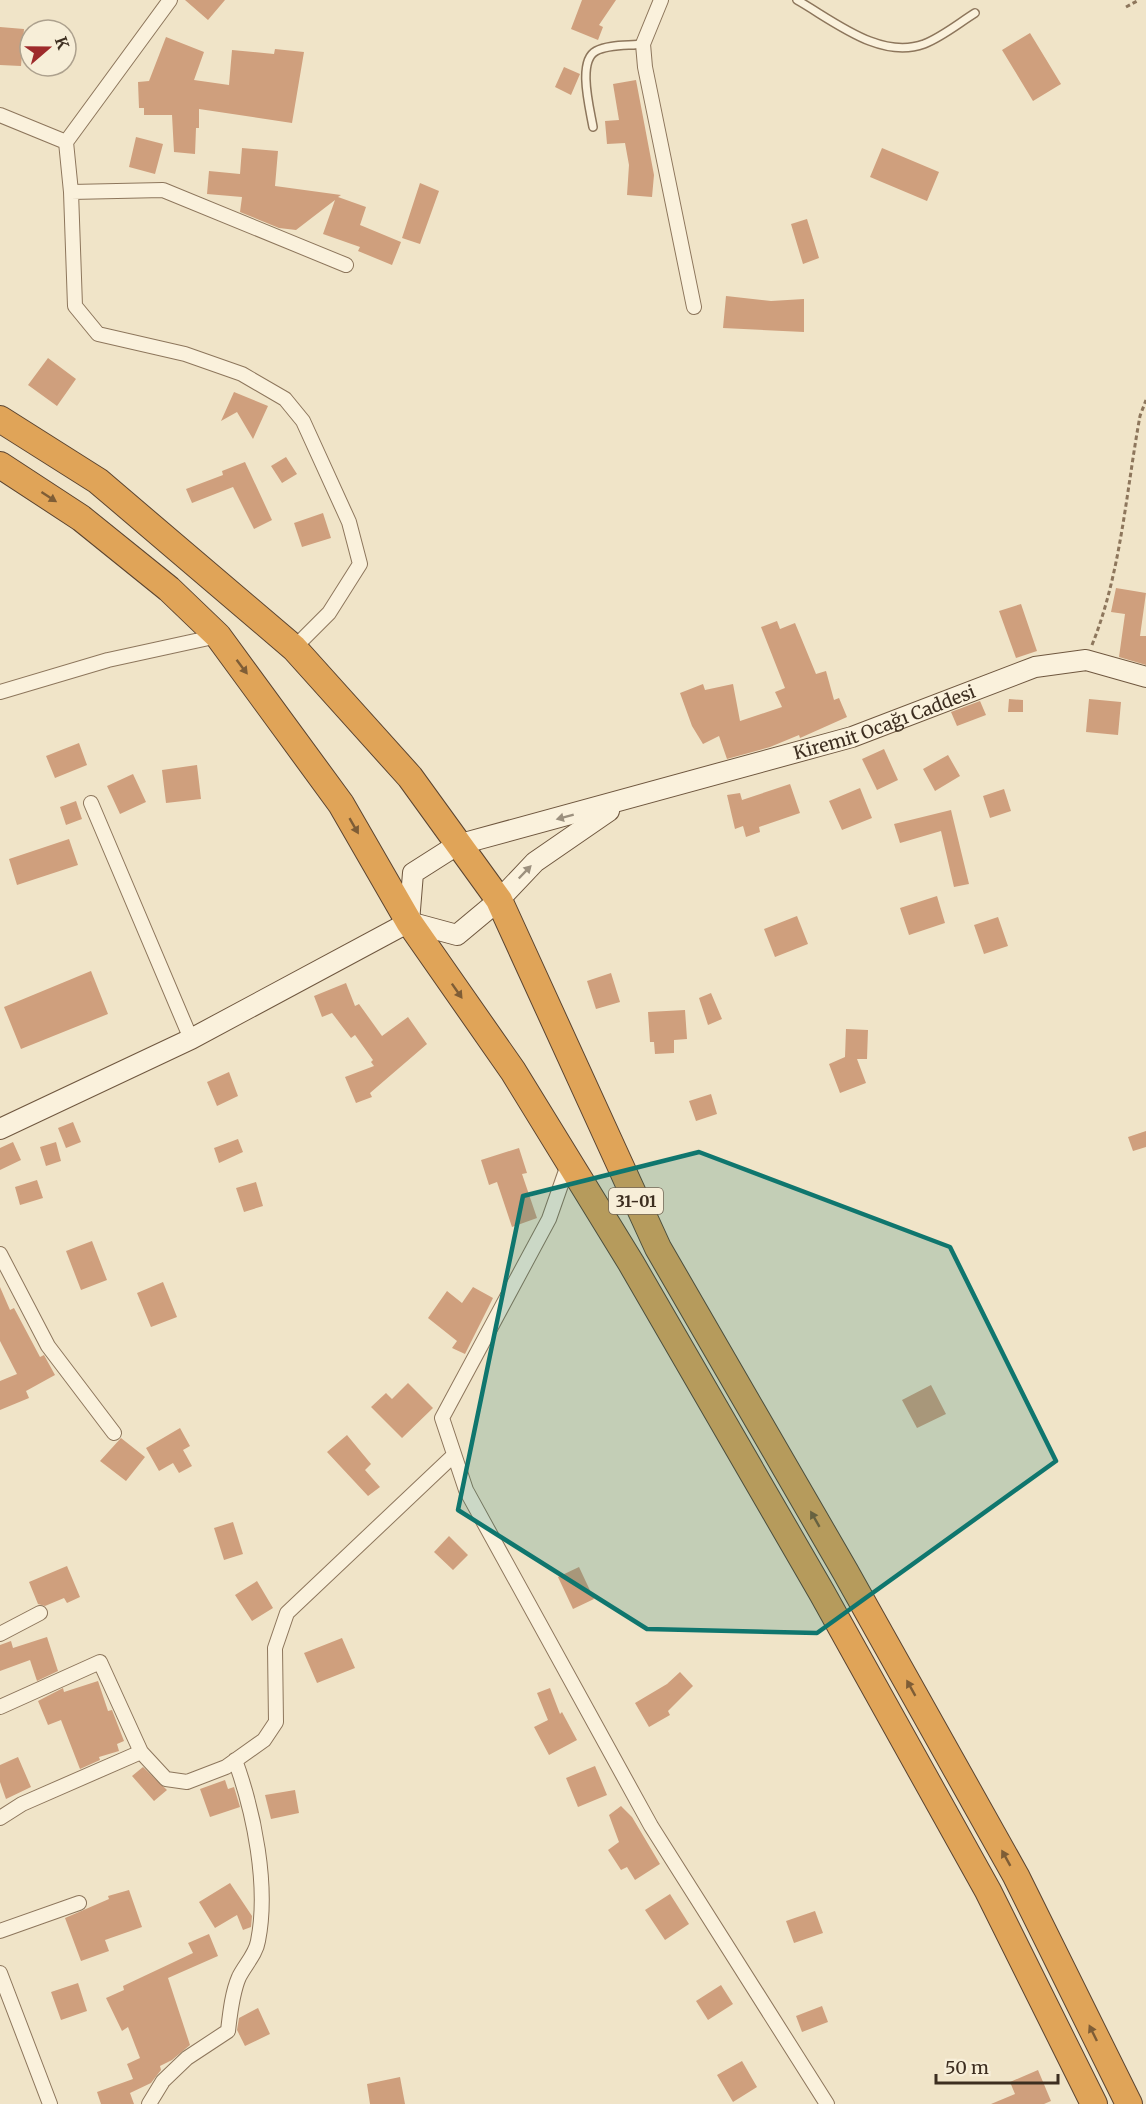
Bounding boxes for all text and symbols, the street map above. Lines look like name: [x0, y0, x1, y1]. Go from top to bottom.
north arrow: [18, 18, 78, 78]
text: K: [51, 34, 74, 52]
one-way arrow: [41, 492, 57, 503]
one-way arrow: [235, 659, 248, 675]
street label: Kiremit Ocağı Caddesi: [791, 679, 979, 764]
one-way arrow: [556, 813, 574, 822]
one-way arrow: [348, 818, 359, 834]
one-way arrow: [518, 865, 532, 879]
one-way arrow: [451, 983, 463, 999]
road number: 31-01: [609, 1188, 663, 1214]
one-way arrow: [809, 1511, 820, 1527]
one-way arrow: [906, 1679, 916, 1696]
one-way arrow: [1001, 1850, 1011, 1867]
one-way arrow: [1089, 2024, 1098, 2041]
scale bar: [936, 2047, 1058, 2085]
text: 50 m: [945, 2056, 989, 2079]

